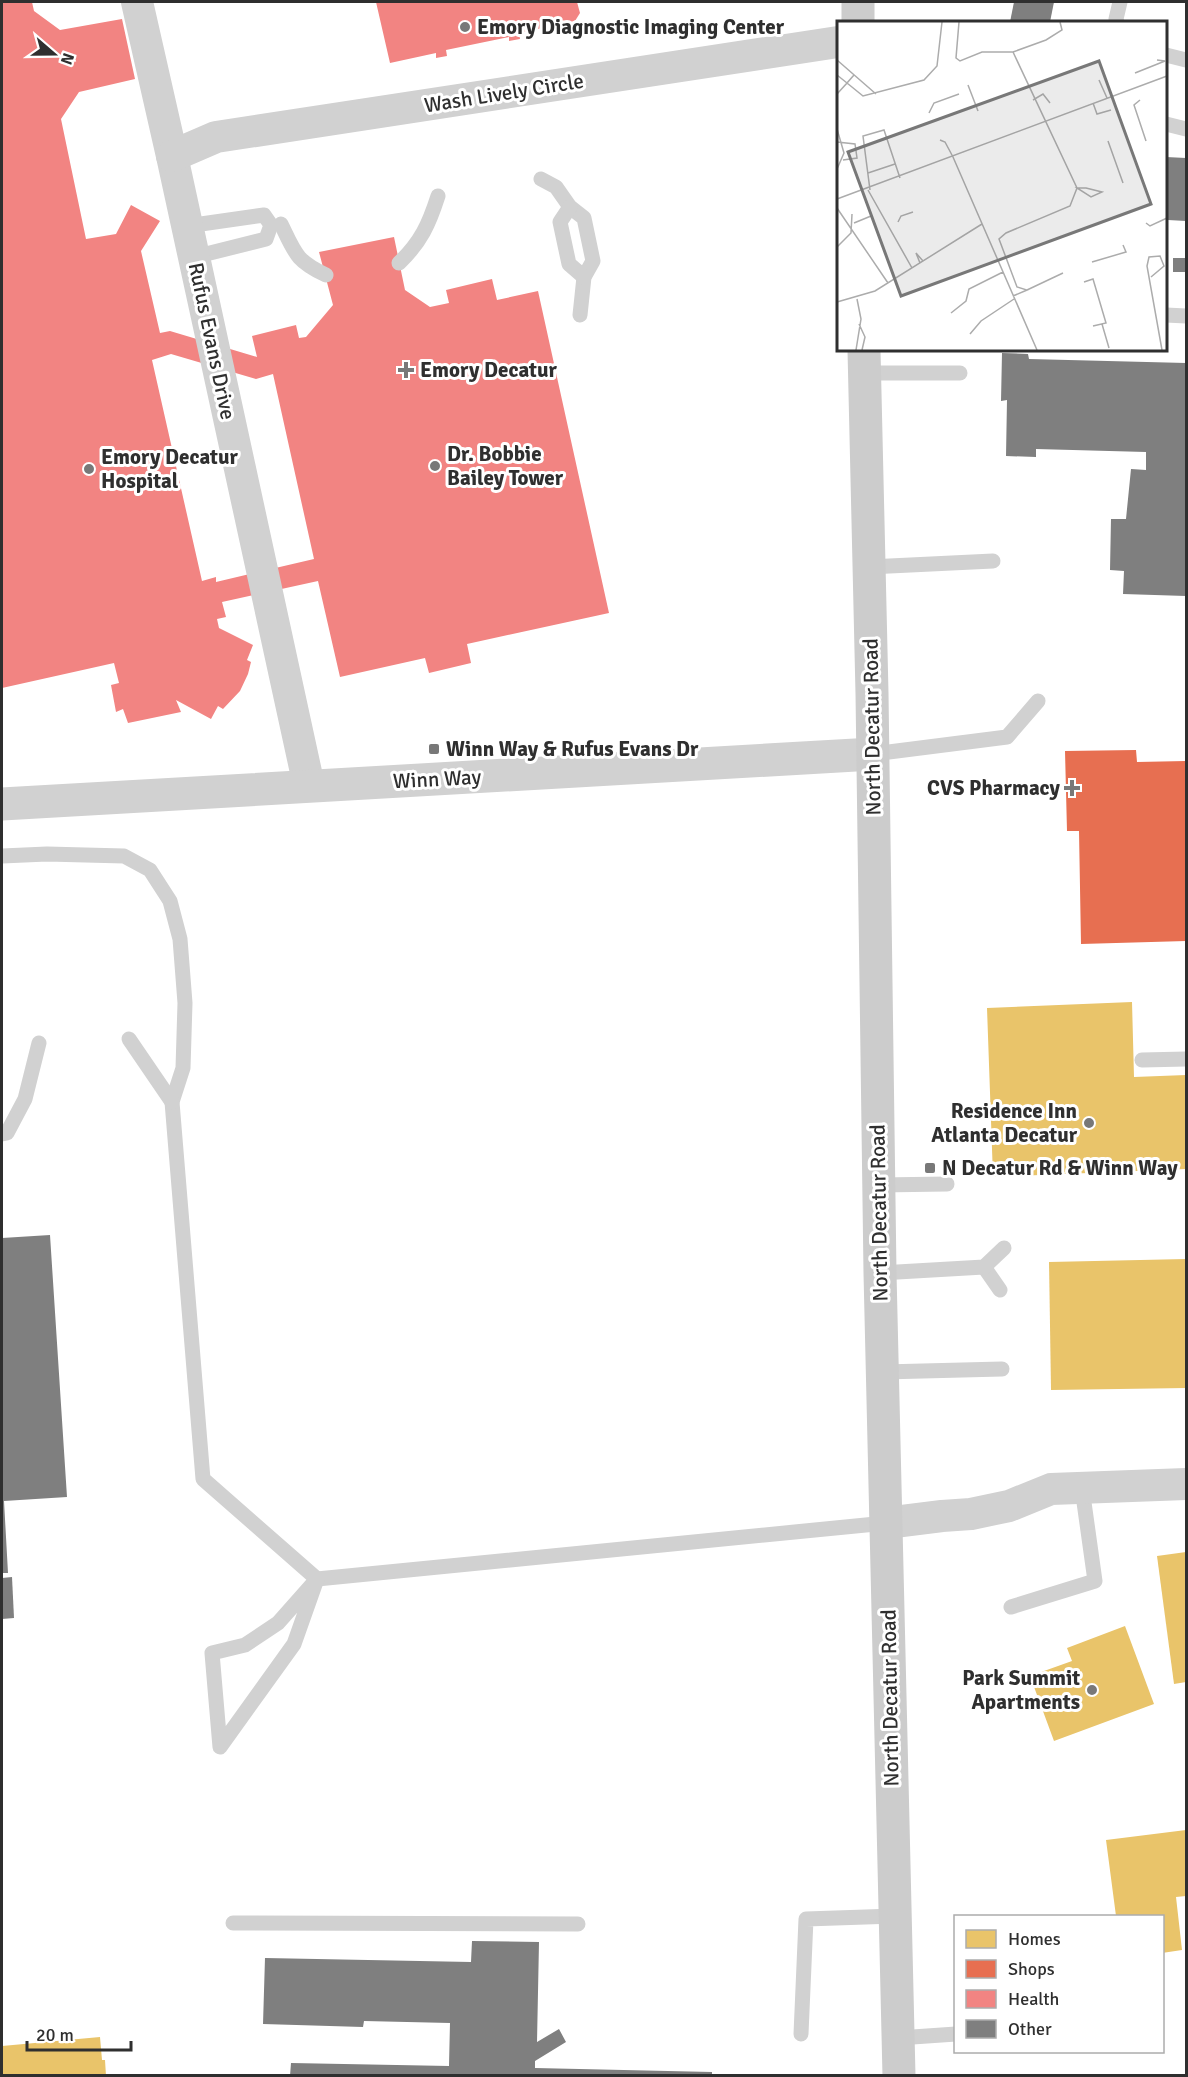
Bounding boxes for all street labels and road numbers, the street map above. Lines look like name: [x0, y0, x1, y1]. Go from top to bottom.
street label: Wash Lively Circle: [422, 68, 586, 118]
street label: Rufus Evans Drive: [183, 260, 241, 422]
street label: North Decatur Road: [857, 638, 887, 816]
street label: Winn Way: [392, 764, 482, 794]
street label: North Decatur Road: [864, 1124, 894, 1302]
street label: North Decatur Road: [875, 1609, 905, 1787]

